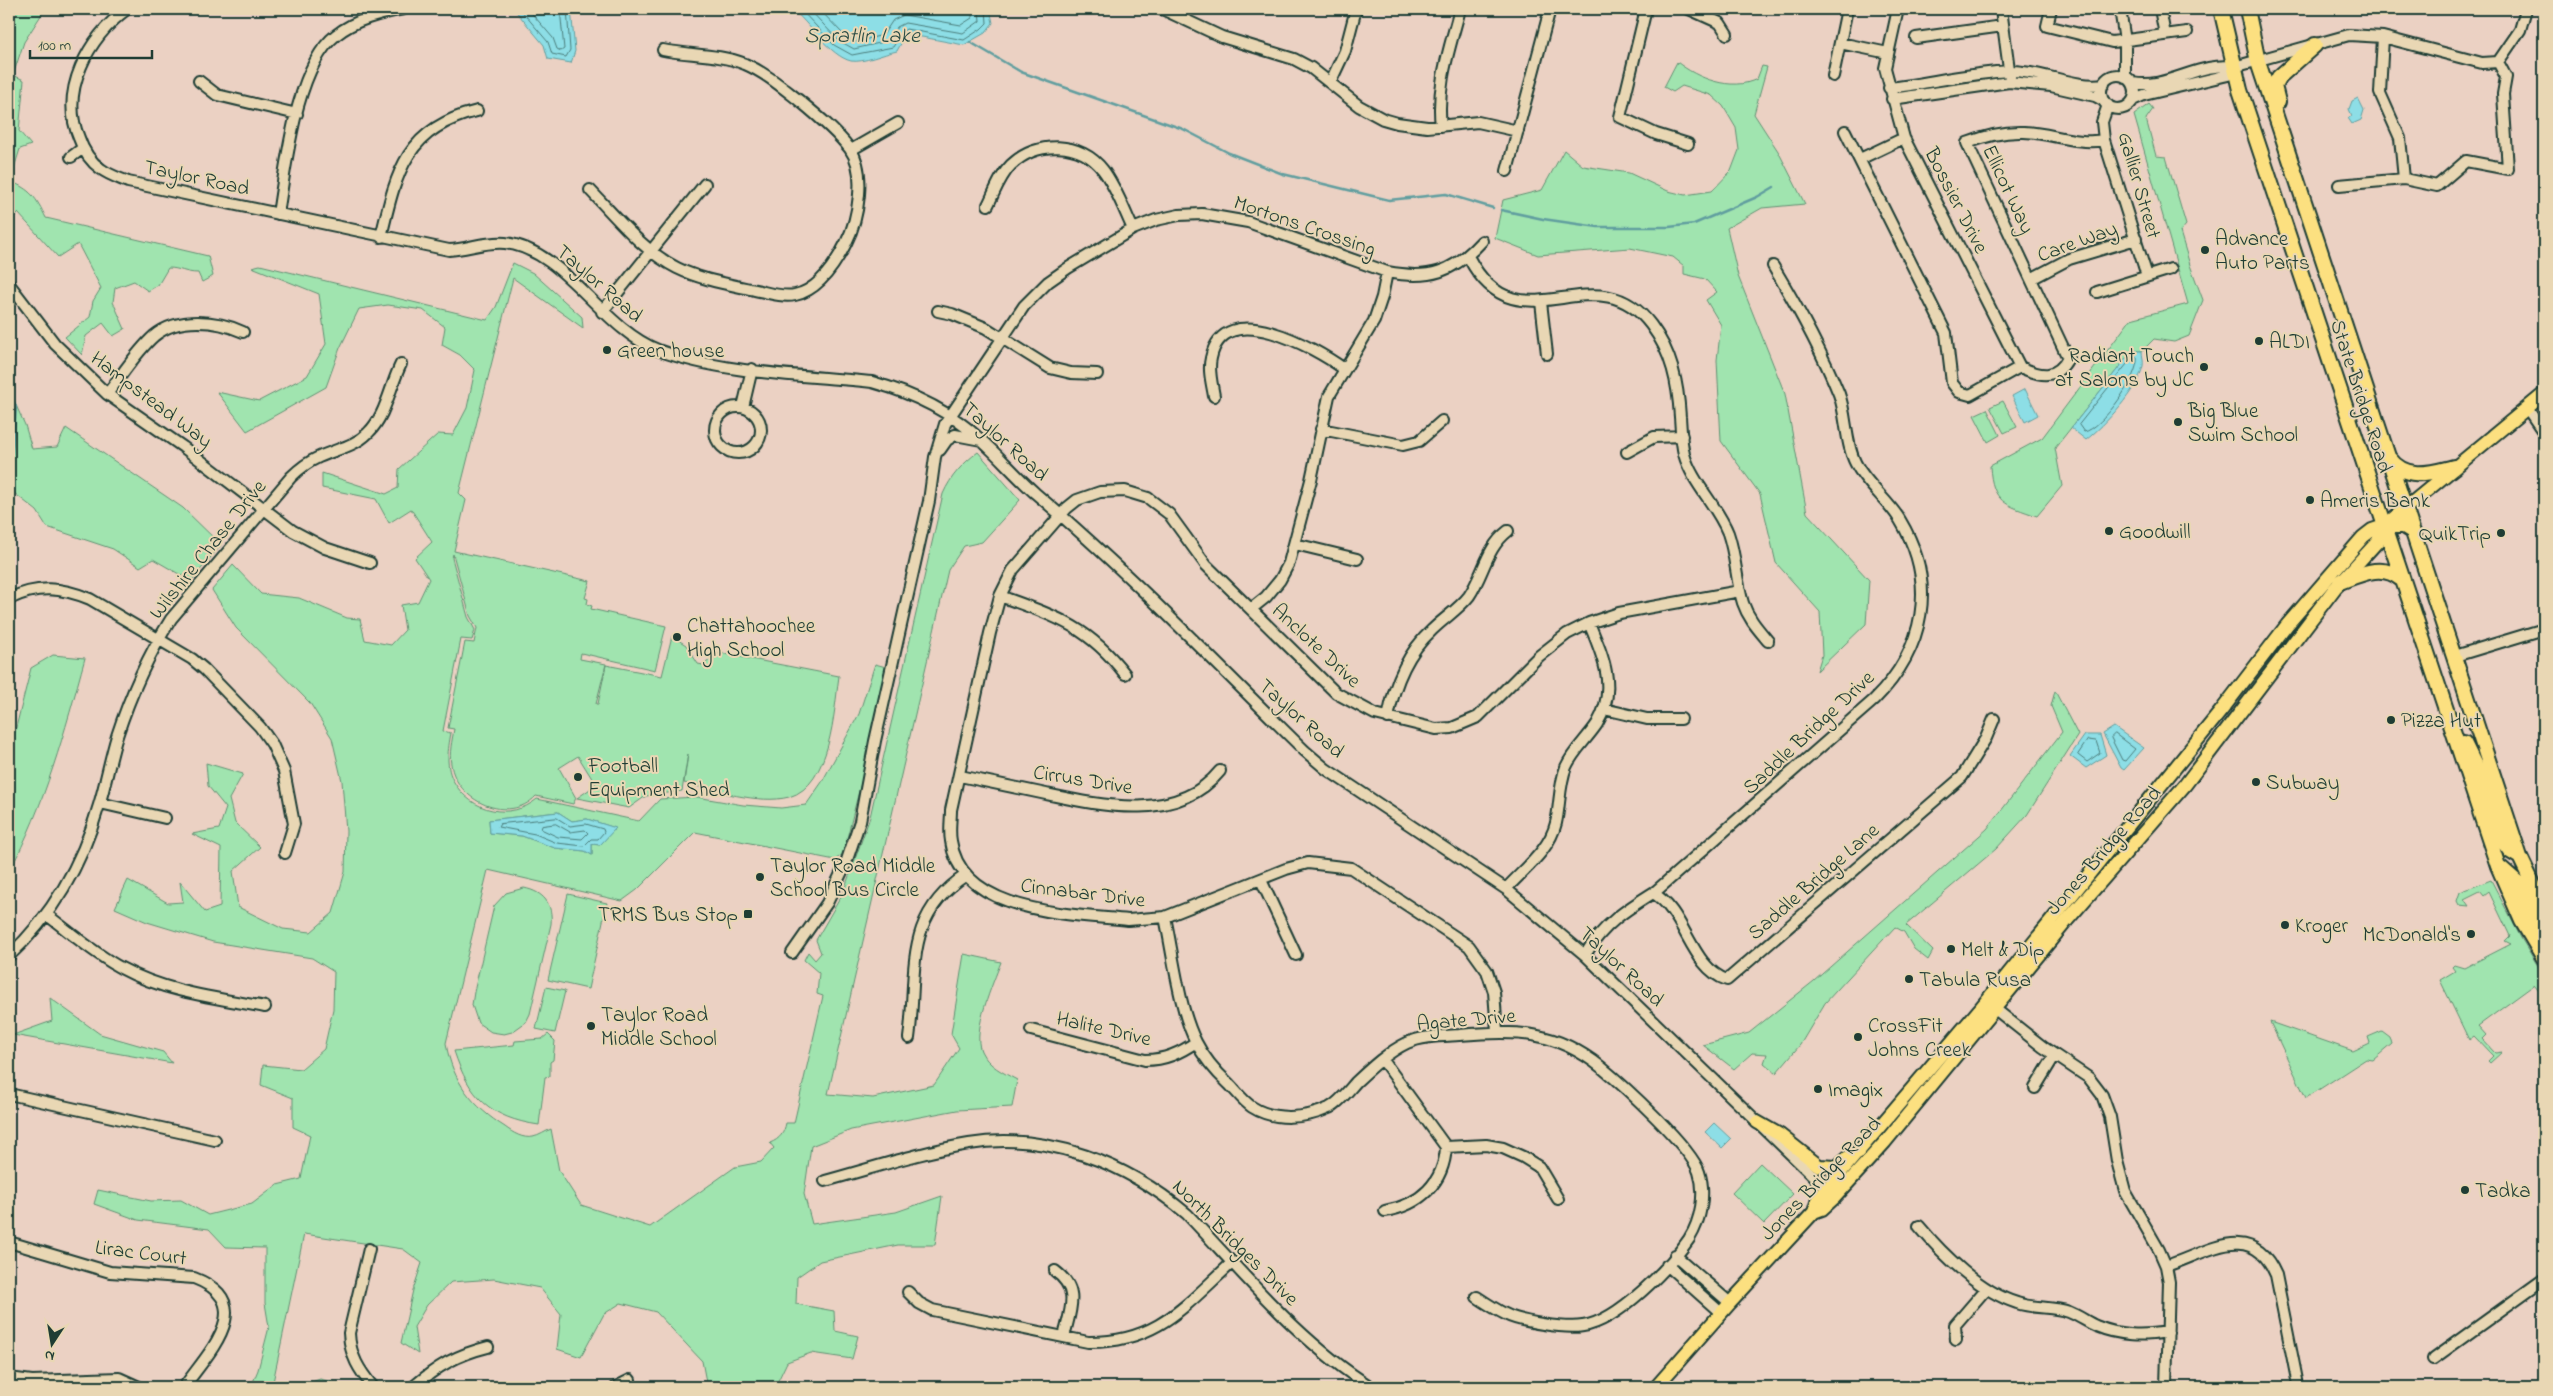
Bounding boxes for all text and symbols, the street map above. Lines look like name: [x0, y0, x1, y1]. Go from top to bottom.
water label: Spratlin Lake: [804, 21, 921, 53]
scale bar: [30, 28, 152, 60]
text: 100 m: [38, 35, 71, 57]
street label: Gallier Street: [2109, 129, 2168, 242]
street label: Ellicot Way: [1972, 140, 2041, 240]
street label: Bossier Drive: [1915, 142, 1995, 260]
street label: Taylor Road: [141, 153, 252, 207]
street label: Mortons Crossing: [1229, 189, 1379, 267]
street label: Care Way: [2033, 215, 2123, 273]
place label: Advance Auto Parts: [2215, 225, 2310, 279]
street label: Taylor Road: [547, 238, 649, 333]
marker: Advance Auto Parts: [2199, 244, 2211, 256]
street label: State Bridge Road: [2319, 316, 2399, 478]
place label: ALDI: [2269, 328, 2310, 358]
marker: ALDI: [2253, 335, 2265, 347]
place label: Green house: [617, 337, 725, 367]
place label: Radiant Touch at Salons by JC: [2055, 342, 2194, 398]
marker: Green house: [601, 344, 613, 356]
street label: Hampstead Way: [82, 345, 218, 458]
marker: Radiant Touch at Salons by JC: [2198, 361, 2210, 373]
street label: Taylor Road: [954, 396, 1055, 491]
place label: Big Blue Swim School: [2187, 397, 2298, 451]
marker: Big Blue Swim School: [2172, 416, 2184, 428]
street label: Wilshire Chase Drive: [143, 473, 275, 627]
place label: Ameris Bank: [2320, 487, 2431, 517]
marker: Ameris Bank: [2304, 494, 2316, 506]
place label: Goodwill: [2119, 518, 2190, 548]
place label: QuikTrip: [2419, 520, 2491, 550]
marker: Goodwill: [2103, 525, 2115, 537]
marker: QuikTrip: [2495, 527, 2507, 539]
street label: Anclote Drive: [1264, 597, 1367, 696]
place label: Chattahoochee High School: [687, 612, 816, 668]
marker: Chattahoochee High School: [671, 631, 683, 643]
street label: Saddle Bridge Drive: [1737, 664, 1884, 804]
street label: Taylor Road: [1250, 673, 1351, 768]
place label: Pizza Hut: [2401, 707, 2481, 737]
marker: Pizza Hut: [2385, 714, 2397, 726]
place label: Football Equipment Shed: [587, 752, 730, 806]
street label: Cirrus Drive: [1031, 758, 1135, 804]
place label: Subway: [2266, 769, 2339, 801]
marker: Football Equipment Shed: [572, 771, 584, 783]
marker: Subway: [2250, 776, 2262, 788]
street label: Jones Bridge Road: [2040, 780, 2171, 924]
street label: Saddle Bridge Lane: [1742, 816, 1888, 950]
place label: Taylor Road Middle School Bus Circle: [770, 852, 936, 906]
marker: Taylor Road Middle School Bus Circle: [754, 871, 766, 883]
street label: Cinnabar Drive: [1019, 871, 1147, 917]
place label: TRMS Bus Stop: [598, 901, 738, 931]
marker: TRMS Bus Stop: [742, 908, 754, 920]
place label: Kroger: [2295, 912, 2348, 944]
marker: Kroger: [2279, 919, 2291, 931]
street label: Taylor Road: [1570, 920, 1670, 1016]
place label: McDonald's: [2363, 921, 2461, 951]
marker: McDonald's: [2465, 928, 2477, 940]
place label: Melt & Dip: [1961, 936, 2044, 966]
marker: Melt & Dip: [1945, 943, 1957, 955]
place label: Tabula Rusa: [1919, 966, 2031, 996]
marker: Tabula Rusa: [1903, 973, 1915, 985]
place label: Taylor Road Middle School: [601, 1001, 717, 1055]
street label: Agate Drive: [1415, 1002, 1518, 1042]
street label: Halite Drive: [1053, 1004, 1154, 1056]
place label: CrossFit Johns Creek: [1868, 1012, 1972, 1066]
marker: Taylor Road Middle School: [585, 1020, 597, 1032]
marker: CrossFit Johns Creek: [1852, 1031, 1864, 1043]
place label: Imagix: [1828, 1076, 1883, 1108]
marker: Imagix: [1812, 1083, 1824, 1095]
street label: Jones Bridge Road: [1754, 1110, 1890, 1250]
street label: North Bridges Drive: [1163, 1173, 1305, 1316]
place label: Tadka: [2475, 1177, 2531, 1207]
marker: Tadka: [2459, 1184, 2471, 1196]
street label: Lirac Court: [93, 1233, 188, 1274]
north arrow: [28, 1318, 78, 1368]
text: N: [43, 1344, 56, 1367]

